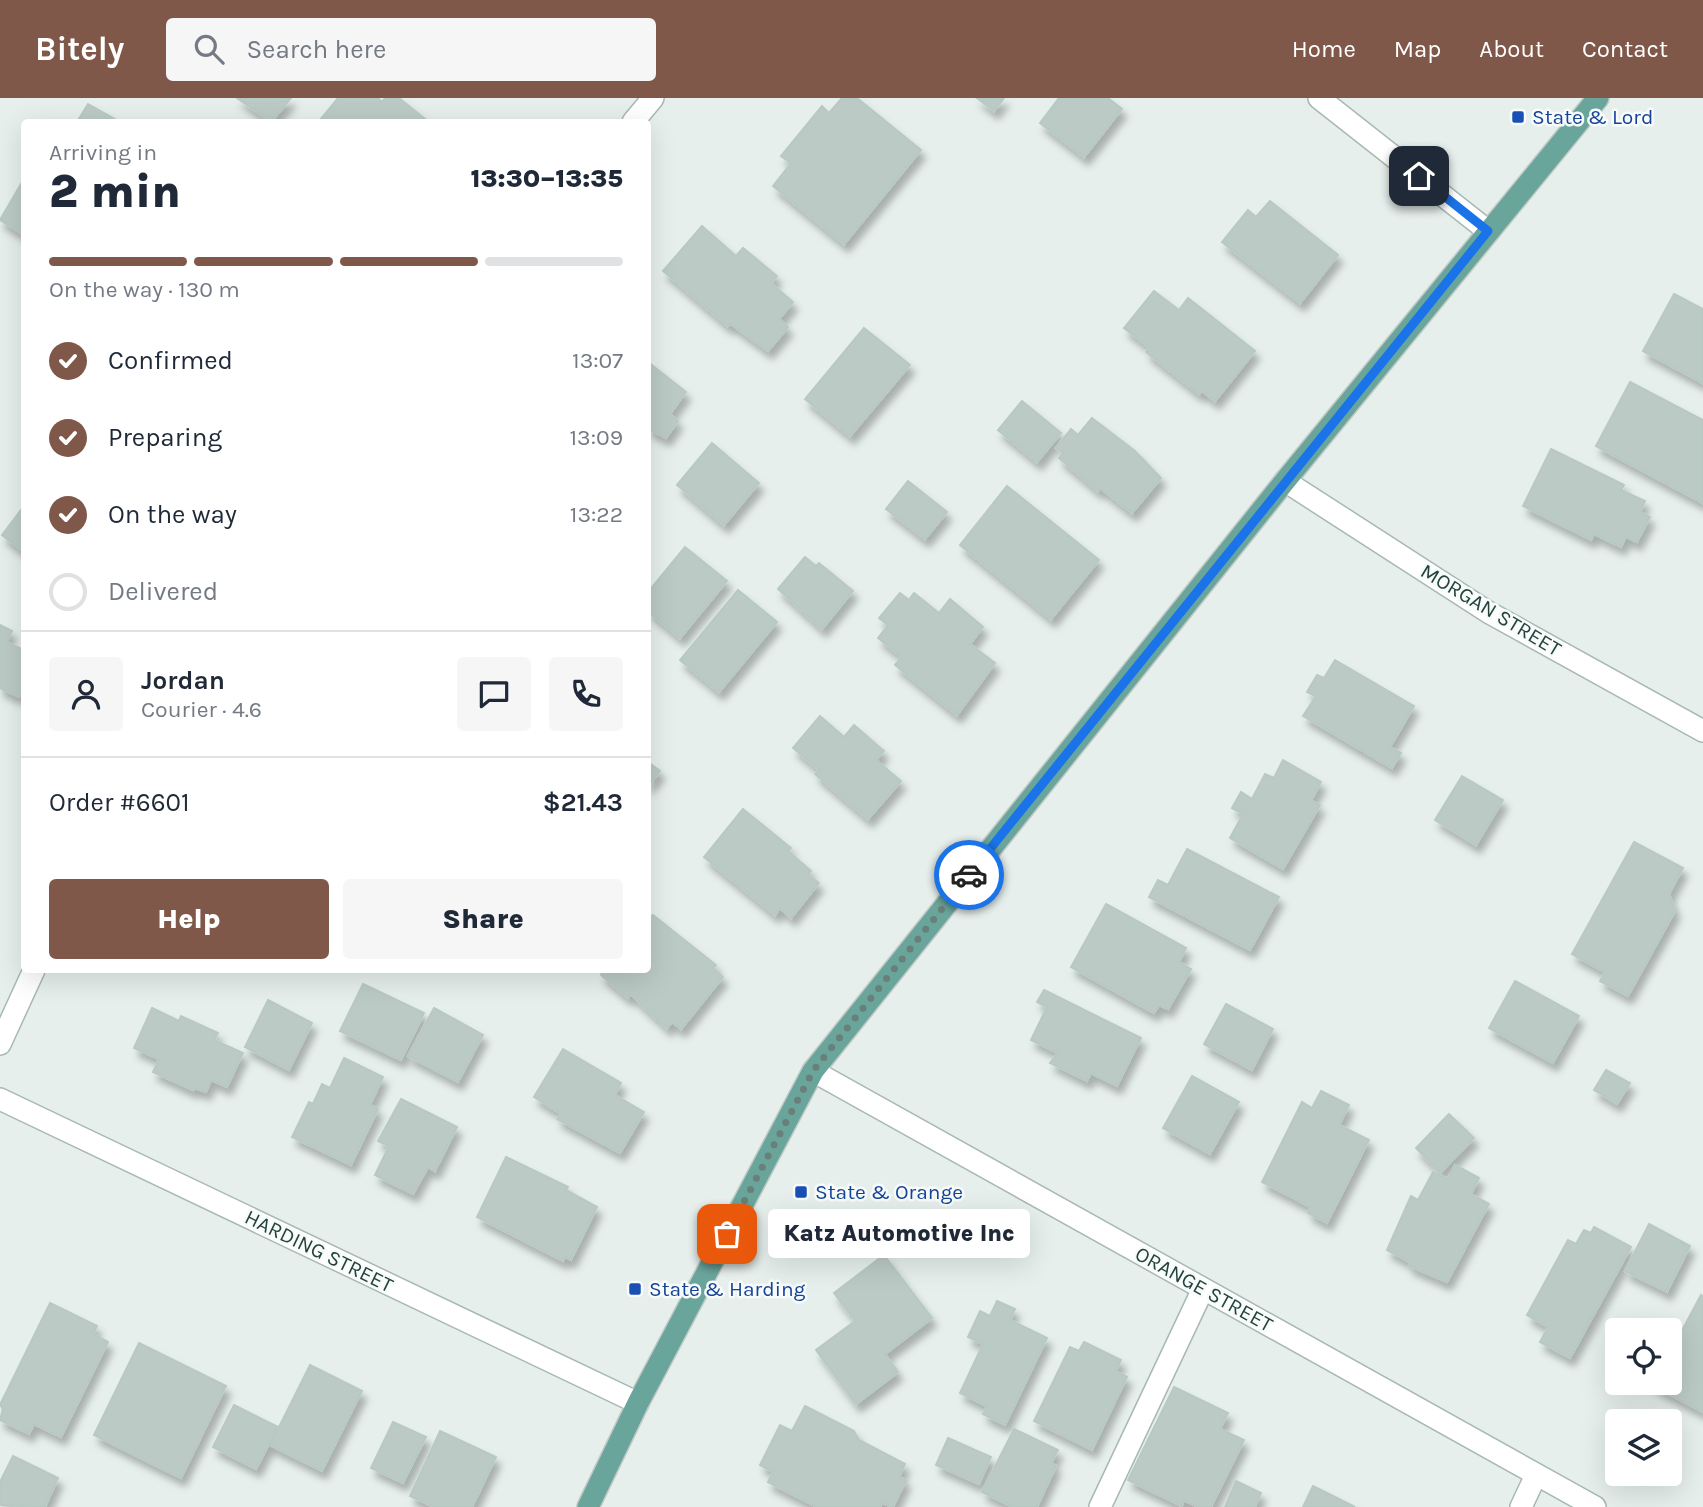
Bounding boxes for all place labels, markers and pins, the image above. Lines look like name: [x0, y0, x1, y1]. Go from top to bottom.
place label: State & Lord: [1532, 105, 1653, 129]
marker: State & Lord: [1510, 109, 1526, 125]
pin: [1389, 146, 1449, 206]
place label: State & Orange: [815, 1180, 963, 1204]
marker: State & Orange: [793, 1184, 809, 1200]
pin: [697, 1204, 757, 1264]
callout: Katz Automotive Inc: [769, 1210, 1032, 1258]
place label: State & Harding: [649, 1277, 806, 1301]
marker: State & Harding: [627, 1281, 643, 1297]

